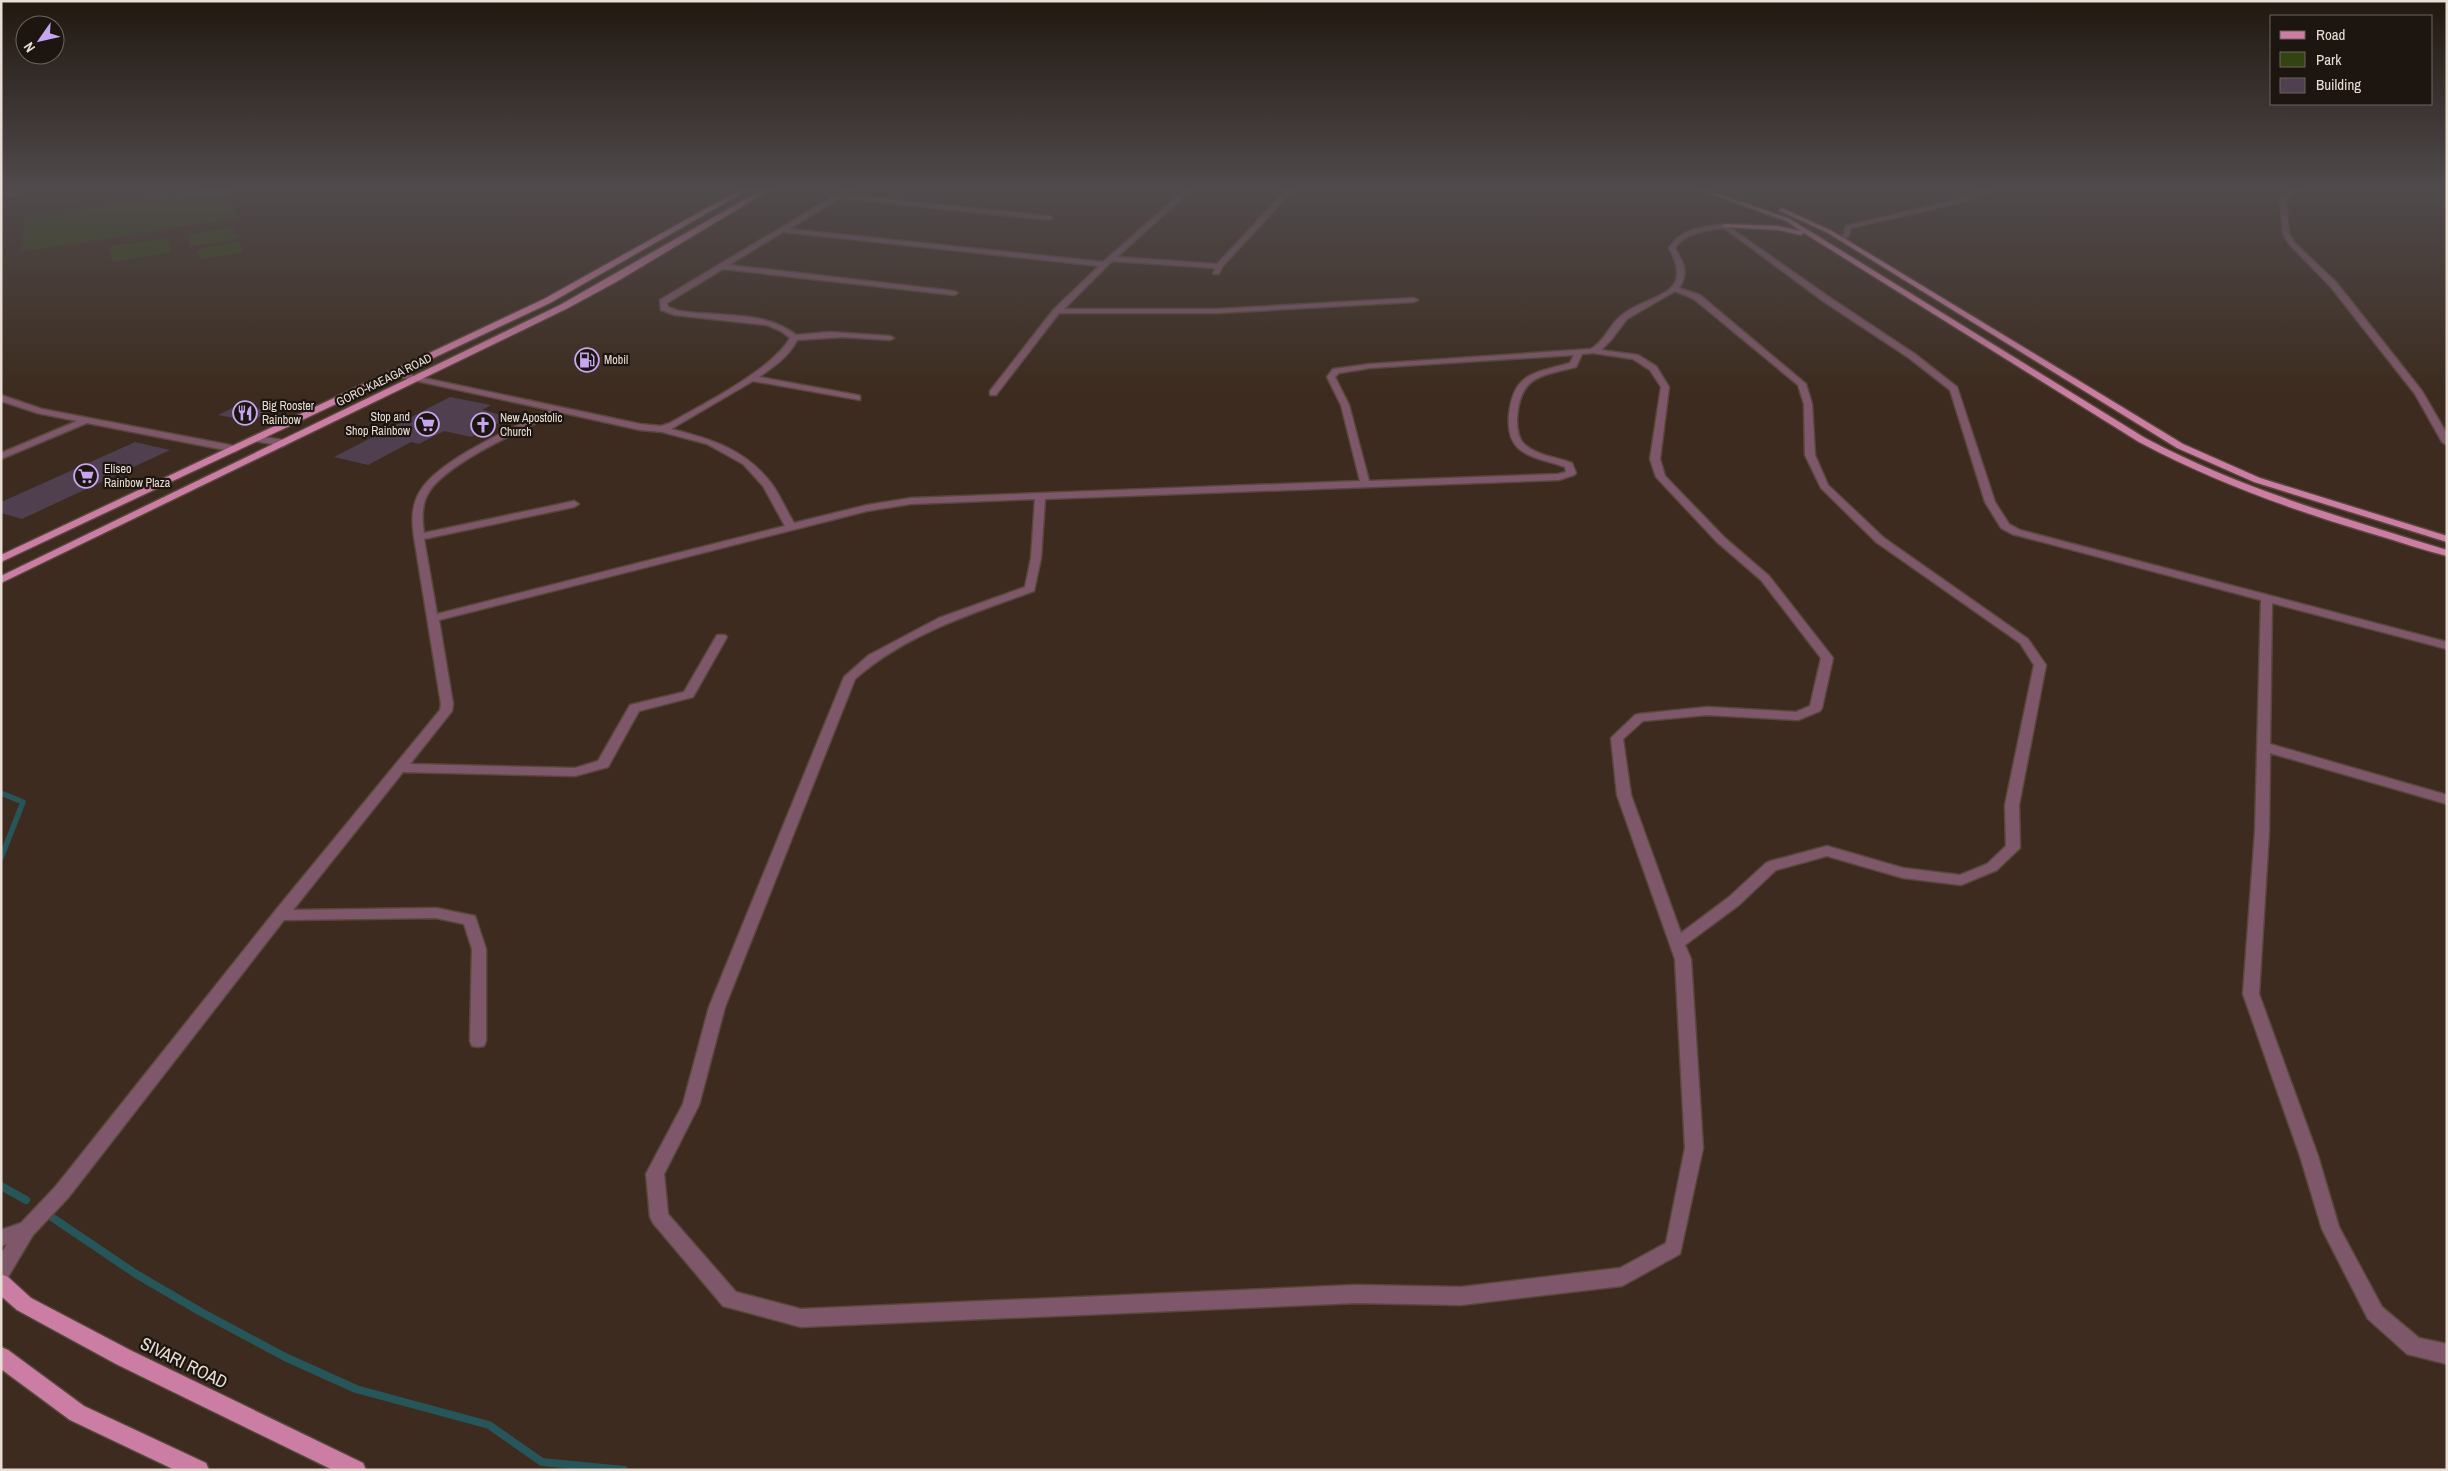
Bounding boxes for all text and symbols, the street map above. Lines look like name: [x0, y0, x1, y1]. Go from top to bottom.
north arrow: [15, 15, 65, 65]
legend: [2270, 15, 2433, 105]
text: Road: [2316, 24, 2345, 45]
text: N: [19, 39, 39, 56]
text: Park: [2316, 49, 2342, 70]
text: Building: [2316, 74, 2361, 95]
fuel station icon: Mobil: [574, 347, 600, 373]
street label: GORO-KAEAGA ROAD: [334, 350, 434, 410]
place label: Mobil: [604, 352, 628, 368]
place label: Big Rooster Rainbow: [262, 398, 315, 428]
restaurant icon: Big Rooster Rainbow: [232, 400, 258, 426]
place label: Stop and Shop Rainbow: [345, 409, 411, 439]
place label: New Apostolic Church: [500, 410, 562, 440]
supermarket icon: Stop and Shop Rainbow: [414, 411, 440, 437]
church icon: New Apostolic Church: [470, 412, 496, 438]
place label: Eliseo Rainbow Plaza: [104, 461, 171, 491]
supermarket icon: Eliseo Rainbow Plaza: [73, 463, 99, 489]
street label: SIVARI ROAD: [136, 1331, 232, 1394]

